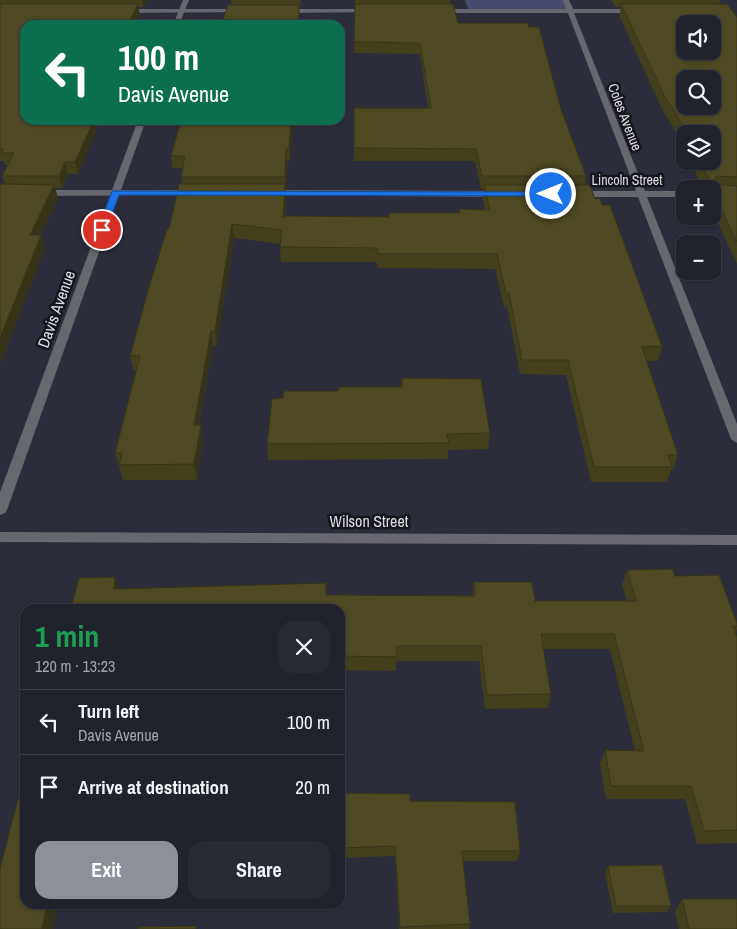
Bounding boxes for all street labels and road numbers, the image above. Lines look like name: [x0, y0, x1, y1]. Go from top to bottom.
street label: Coles Avenue: [604, 81, 646, 153]
street label: Lincoln Street: [592, 171, 662, 189]
street label: Davis Avenue: [32, 267, 80, 351]
street label: Wilson Street: [330, 510, 409, 532]

